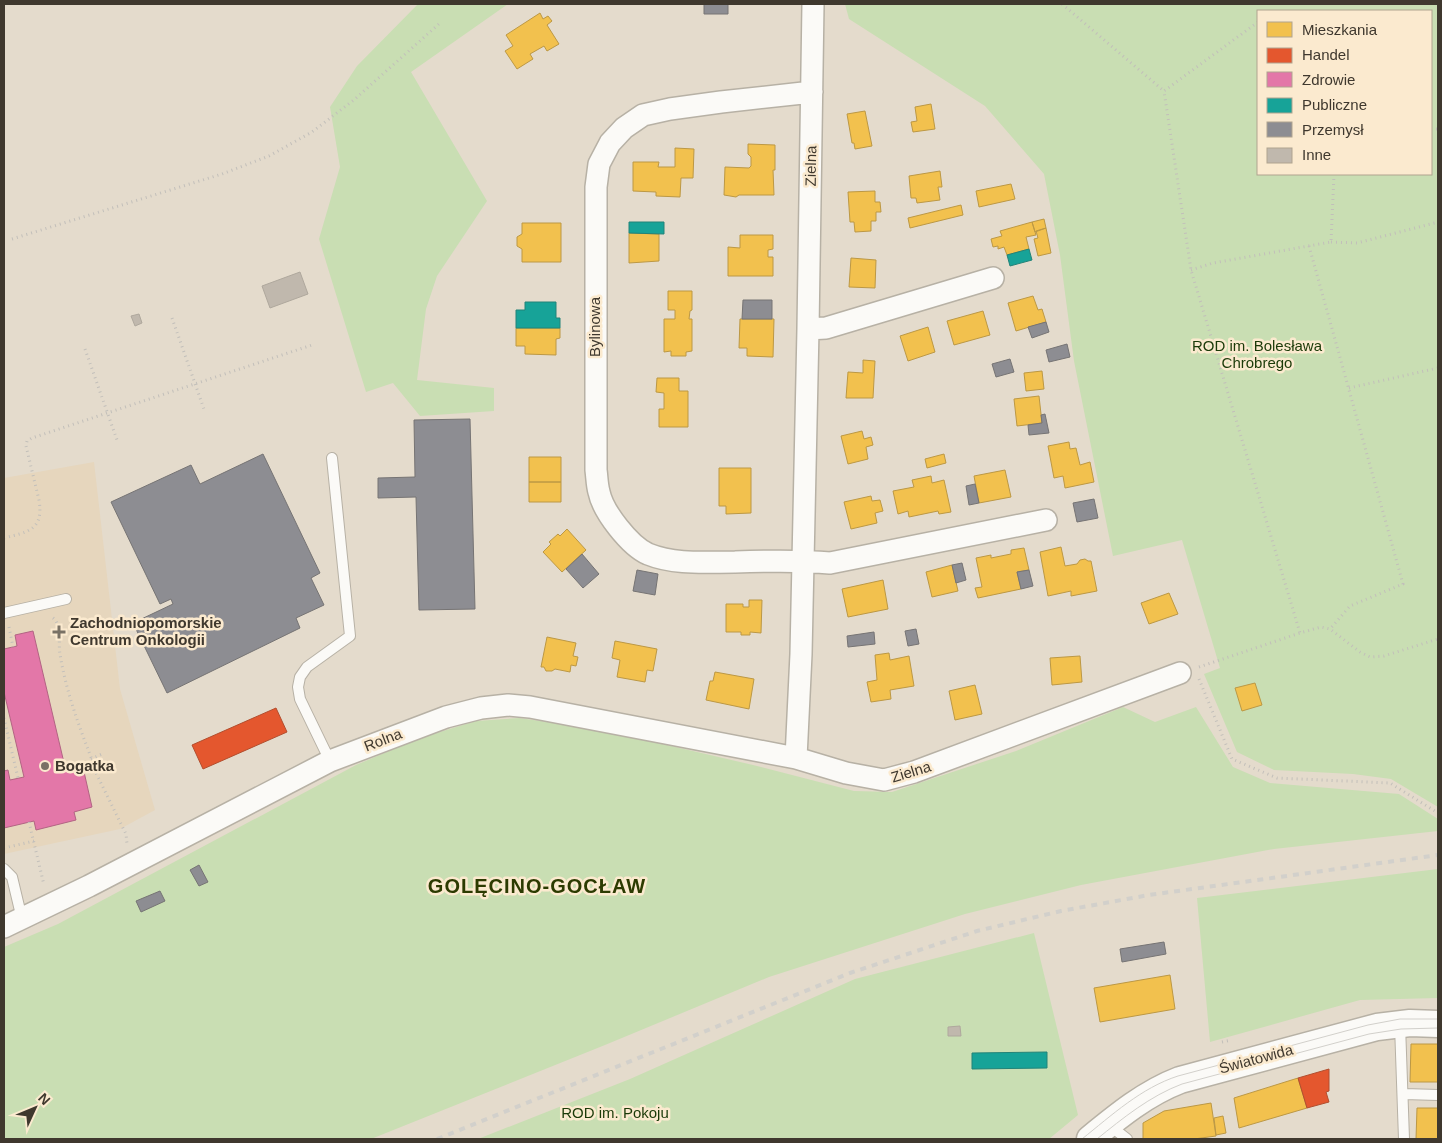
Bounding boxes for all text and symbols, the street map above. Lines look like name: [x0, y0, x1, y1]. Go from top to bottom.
legend: [1257, 10, 1432, 175]
text: Mieszkania: [1302, 21, 1378, 38]
text: Handel: [1302, 46, 1350, 63]
text: Zdrowie: [1302, 71, 1355, 88]
text: Publiczne: [1302, 96, 1367, 113]
text: Przemysł: [1302, 121, 1364, 138]
street label: Zielna: [802, 145, 819, 187]
text: Inne: [1302, 146, 1331, 163]
street label: Bylinowa: [586, 296, 603, 357]
park label: ROD im. Bolesława Chrobrego: [1192, 337, 1323, 371]
place label: Zachodniopomorskie Centrum Onkologii: [70, 614, 222, 648]
marker: Zachodniopomorskie Centrum Onkologii: [52, 625, 66, 639]
street label: Rolna: [361, 724, 405, 754]
place label: Bogatka: [55, 757, 115, 774]
street label: Zielna: [889, 757, 934, 786]
marker: Bogatka: [39, 760, 51, 772]
district label: GOLĘCINO-GOCŁAW: [428, 875, 646, 897]
street label: Światowida: [1217, 1040, 1295, 1077]
north arrow: [10, 1083, 60, 1133]
text: N: [35, 1090, 54, 1108]
park label: ROD im. Pokoju: [561, 1104, 669, 1121]

